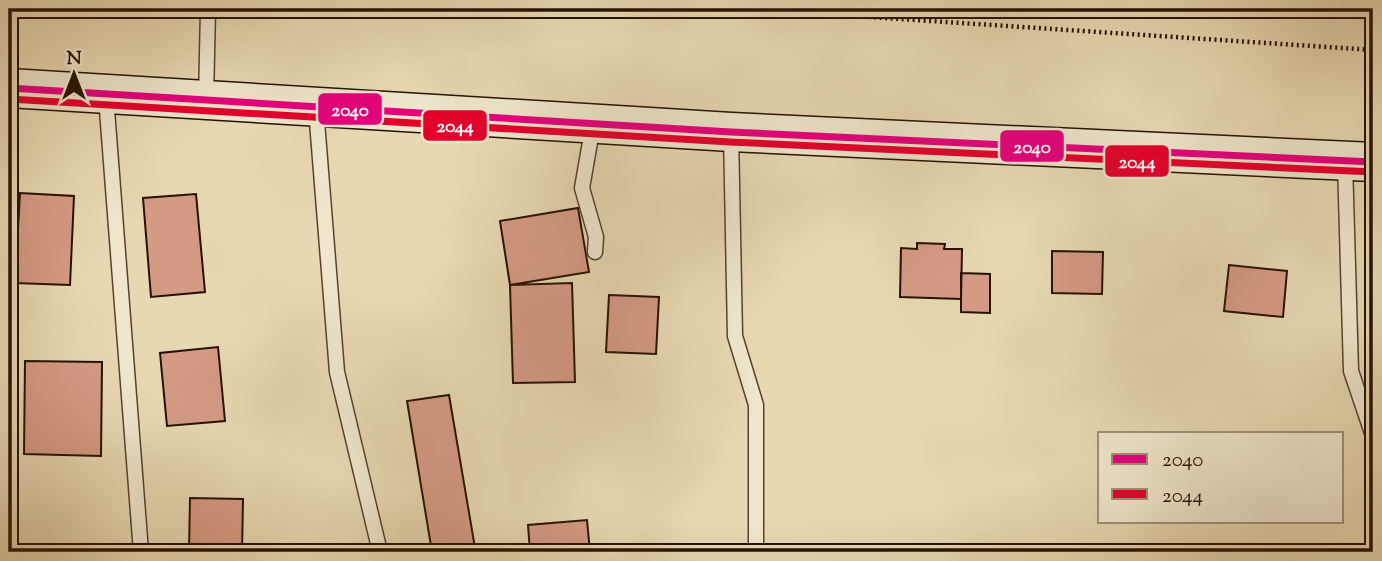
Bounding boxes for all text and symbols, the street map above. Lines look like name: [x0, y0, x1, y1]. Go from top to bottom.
north arrow: [38, 38, 108, 108]
text: N: [66, 46, 82, 73]
line badge: 2040: [317, 92, 383, 126]
text: 2040: [331, 98, 369, 125]
line badge: 2044: [422, 109, 488, 142]
text: 2044: [436, 114, 474, 141]
line badge: 2040: [999, 129, 1065, 163]
text: 2040: [1013, 135, 1051, 162]
line badge: 2044: [1104, 144, 1170, 178]
text: 2044: [1118, 150, 1156, 177]
legend: [1098, 432, 1344, 522]
text: 2040: [1162, 446, 1203, 476]
text: 2044: [1162, 482, 1203, 512]

